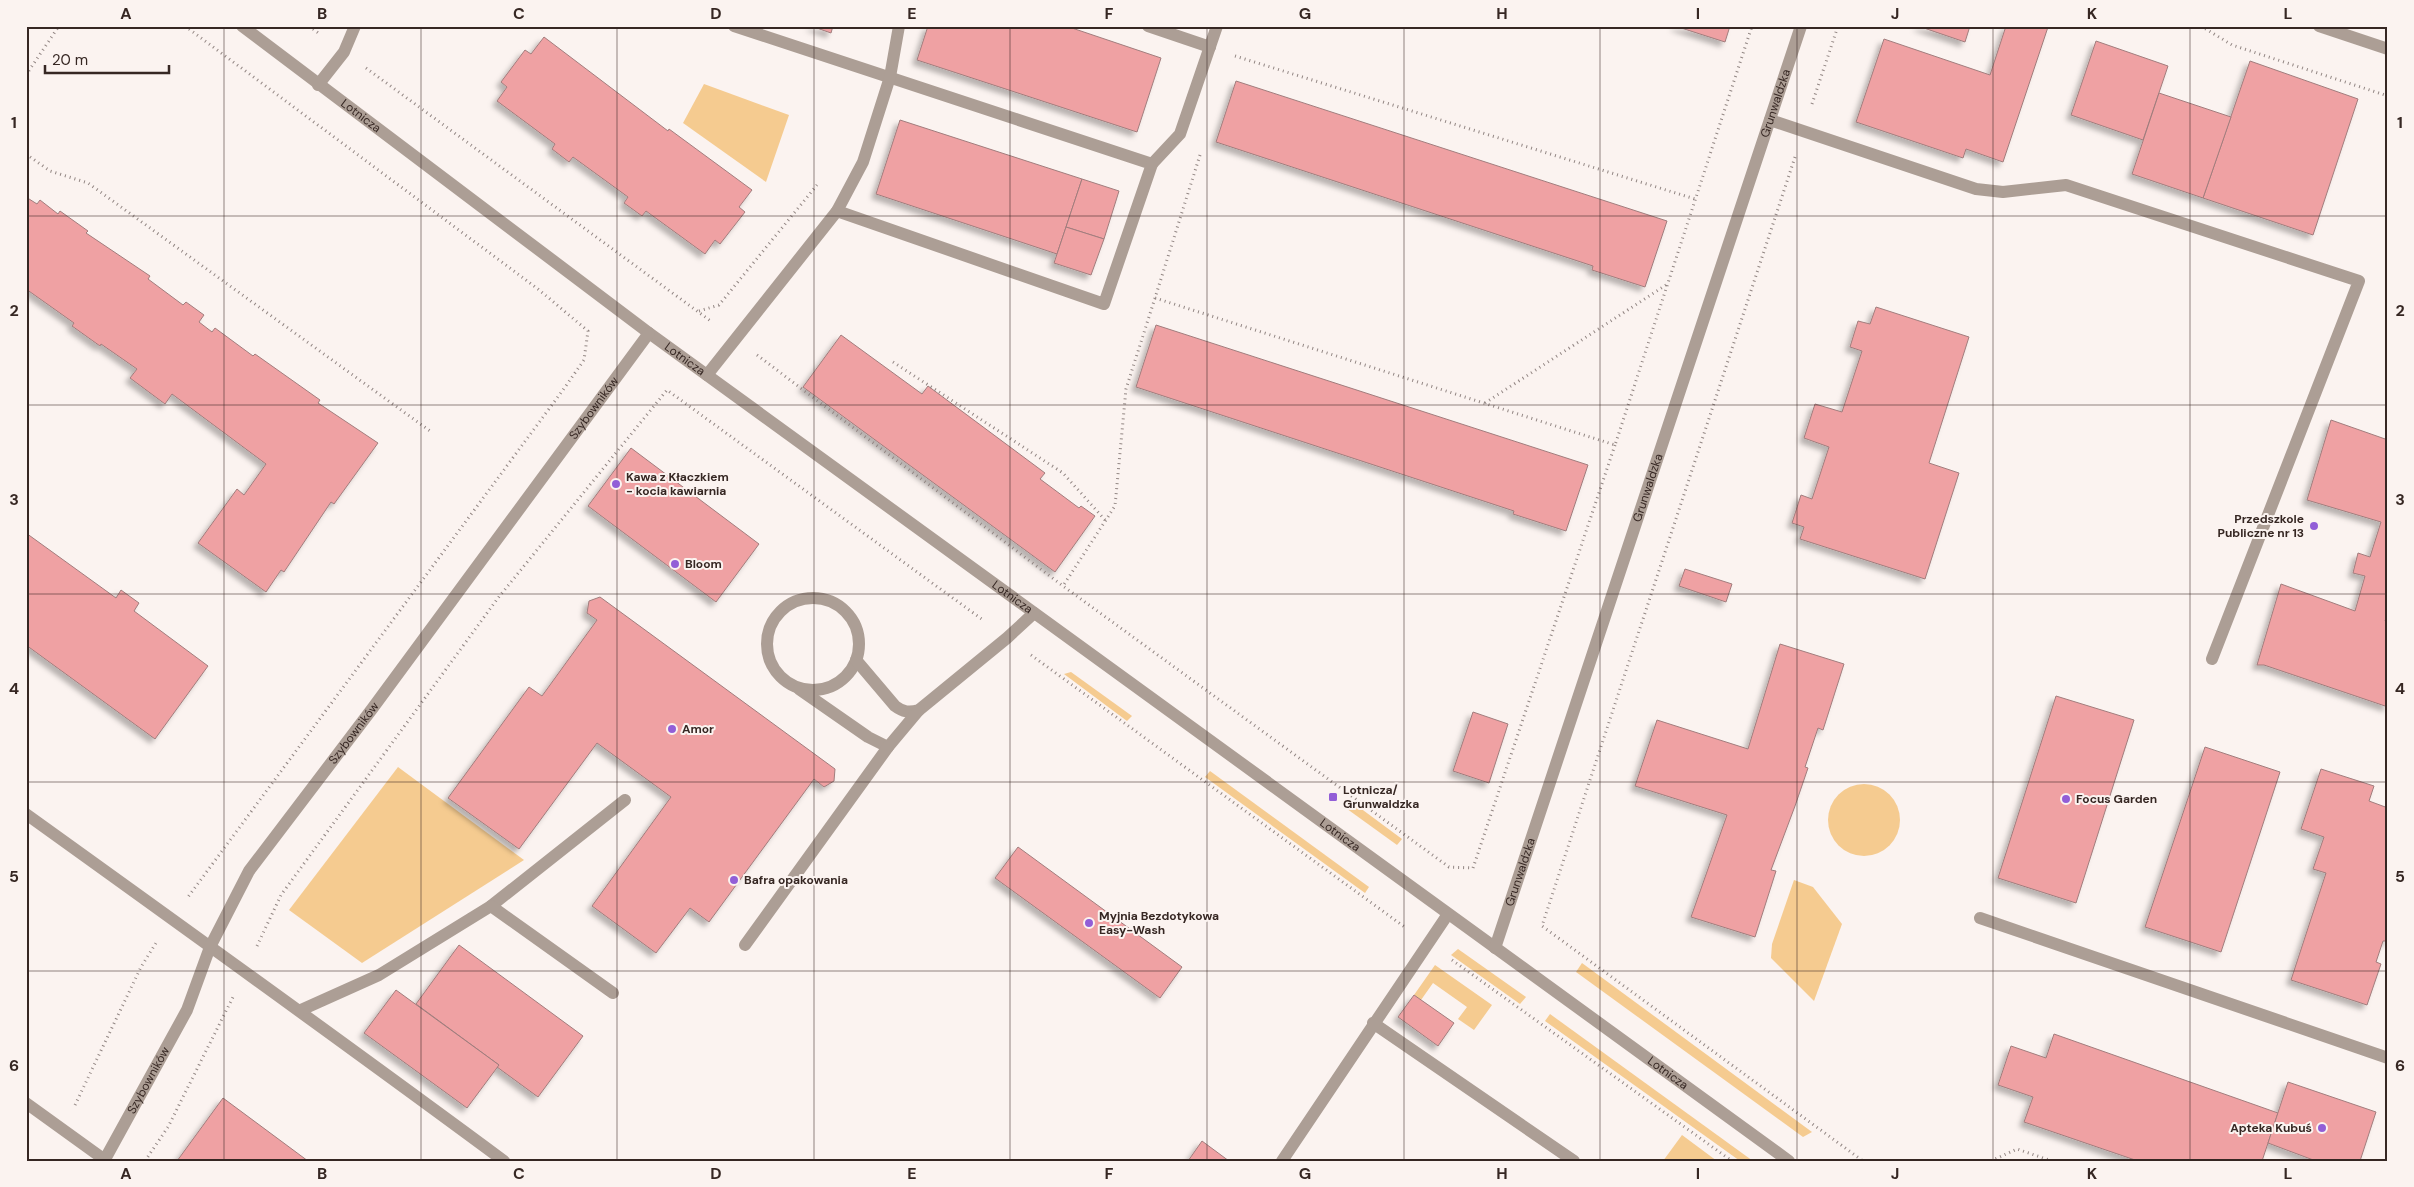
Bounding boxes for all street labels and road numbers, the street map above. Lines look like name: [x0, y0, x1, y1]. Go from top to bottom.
street label: Grunwaldzka: [1757, 67, 1794, 140]
street label: Lotnicza: [338, 95, 384, 136]
street label: Lotnicza: [661, 339, 708, 379]
street label: Szybowników: [565, 373, 622, 443]
street label: Grunwaldzka: [1629, 451, 1667, 524]
street label: Lotnicza: [989, 577, 1036, 617]
street label: Szybowników: [325, 699, 383, 767]
street label: Lotnicza: [1317, 815, 1364, 855]
street label: Grunwaldzka: [1501, 836, 1539, 908]
street label: Szybowników: [123, 1044, 173, 1117]
street label: Lotnicza: [1644, 1053, 1691, 1093]

